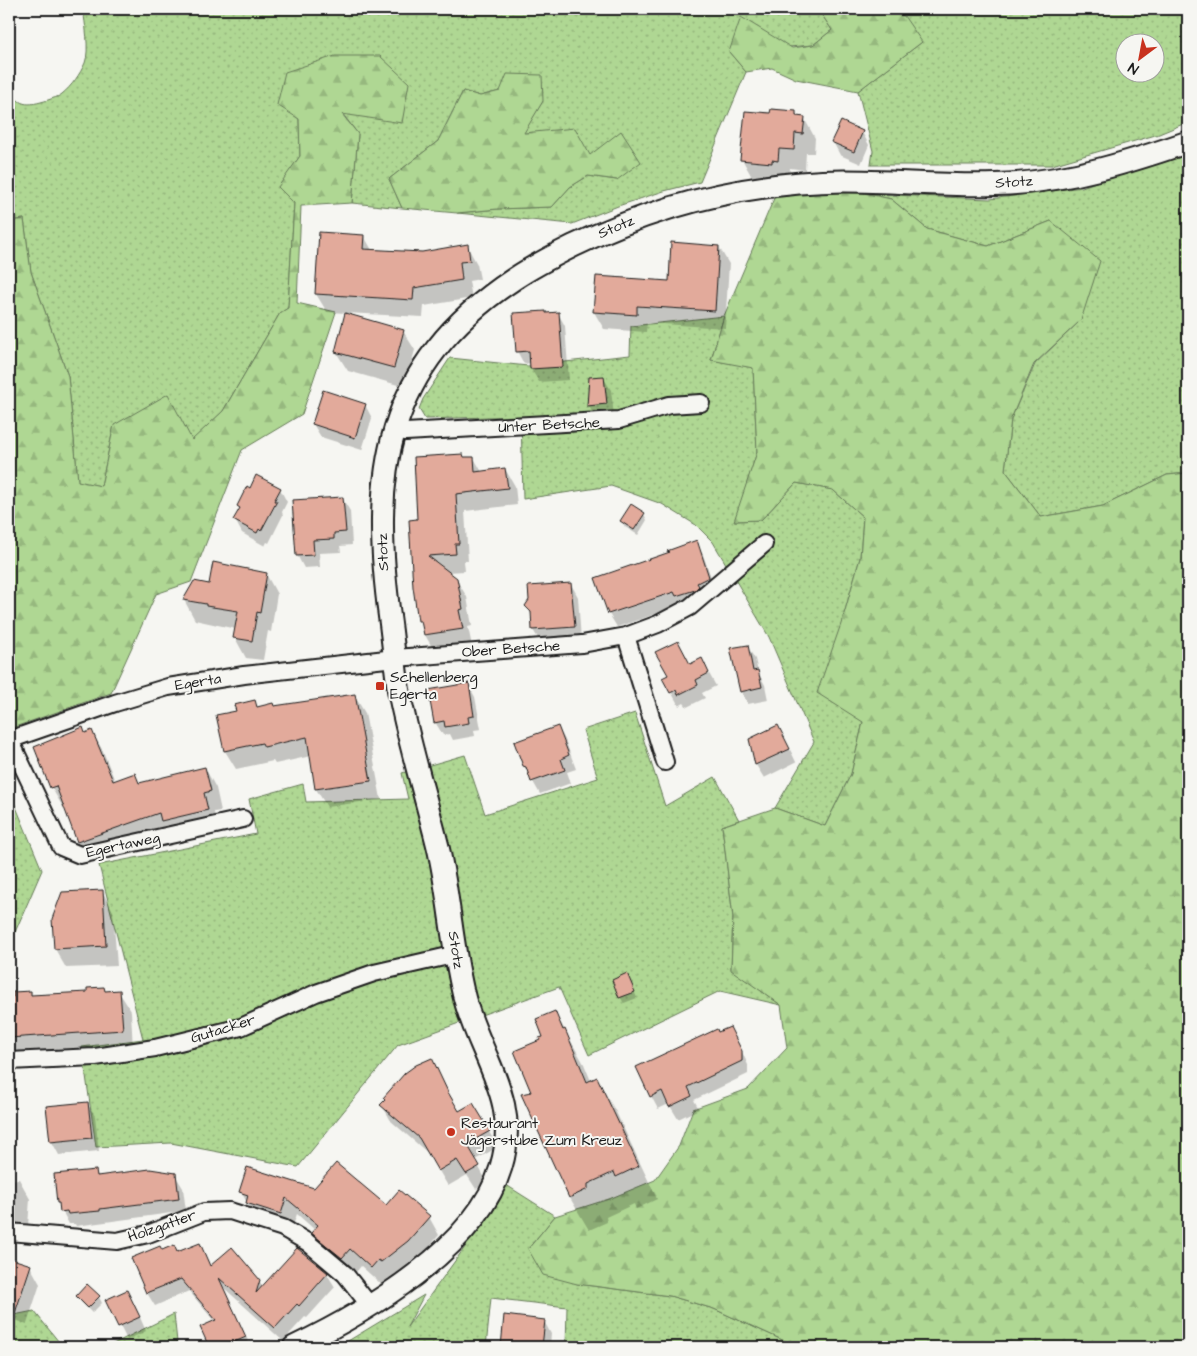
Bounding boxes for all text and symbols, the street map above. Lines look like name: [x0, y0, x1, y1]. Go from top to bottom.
north arrow: [1114, 32, 1164, 82]
text: N: [1124, 57, 1143, 79]
street label: Stotz: [994, 170, 1034, 194]
street label: Stotz: [595, 210, 638, 244]
street label: Unter Betsche: [498, 412, 600, 438]
street label: Stotz: [372, 532, 394, 571]
street label: Ober Betsche: [461, 635, 561, 663]
place label: Schellenberg Egerta: [390, 667, 478, 706]
street label: Egerta: [173, 668, 223, 697]
marker: Schellenberg Egerta: [374, 680, 386, 692]
street label: Egertaweg: [84, 827, 162, 864]
street label: Stotz: [443, 930, 469, 971]
street label: Gutacker: [188, 1009, 258, 1049]
place label: Restaurant Jägerstube Zum Kreuz: [461, 1113, 623, 1152]
marker: Restaurant Jägerstube Zum Kreuz: [445, 1126, 457, 1138]
street label: Holzgatter: [125, 1204, 199, 1248]

